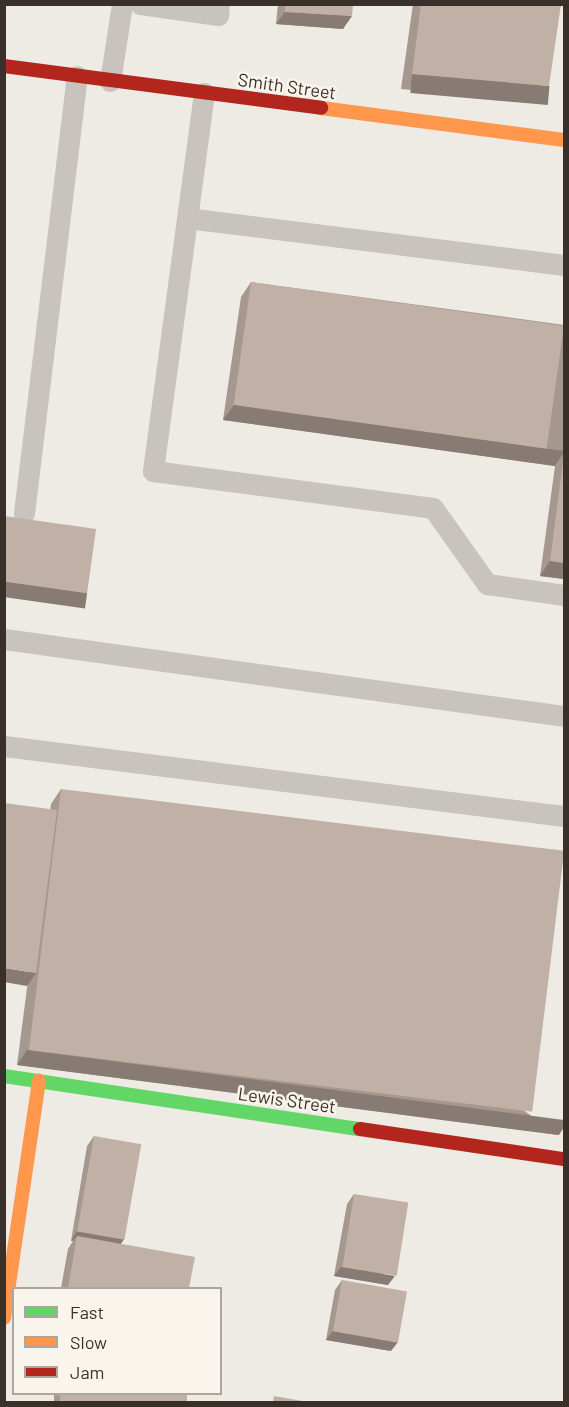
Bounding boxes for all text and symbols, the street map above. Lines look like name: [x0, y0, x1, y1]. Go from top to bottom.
street label: Smith Street: [236, 68, 338, 104]
street label: Lewis Street: [237, 1082, 337, 1118]
legend: [12, 1287, 222, 1395]
text: Fast: [70, 1301, 104, 1323]
text: Slow: [70, 1331, 107, 1353]
text: Jam: [70, 1361, 104, 1383]

